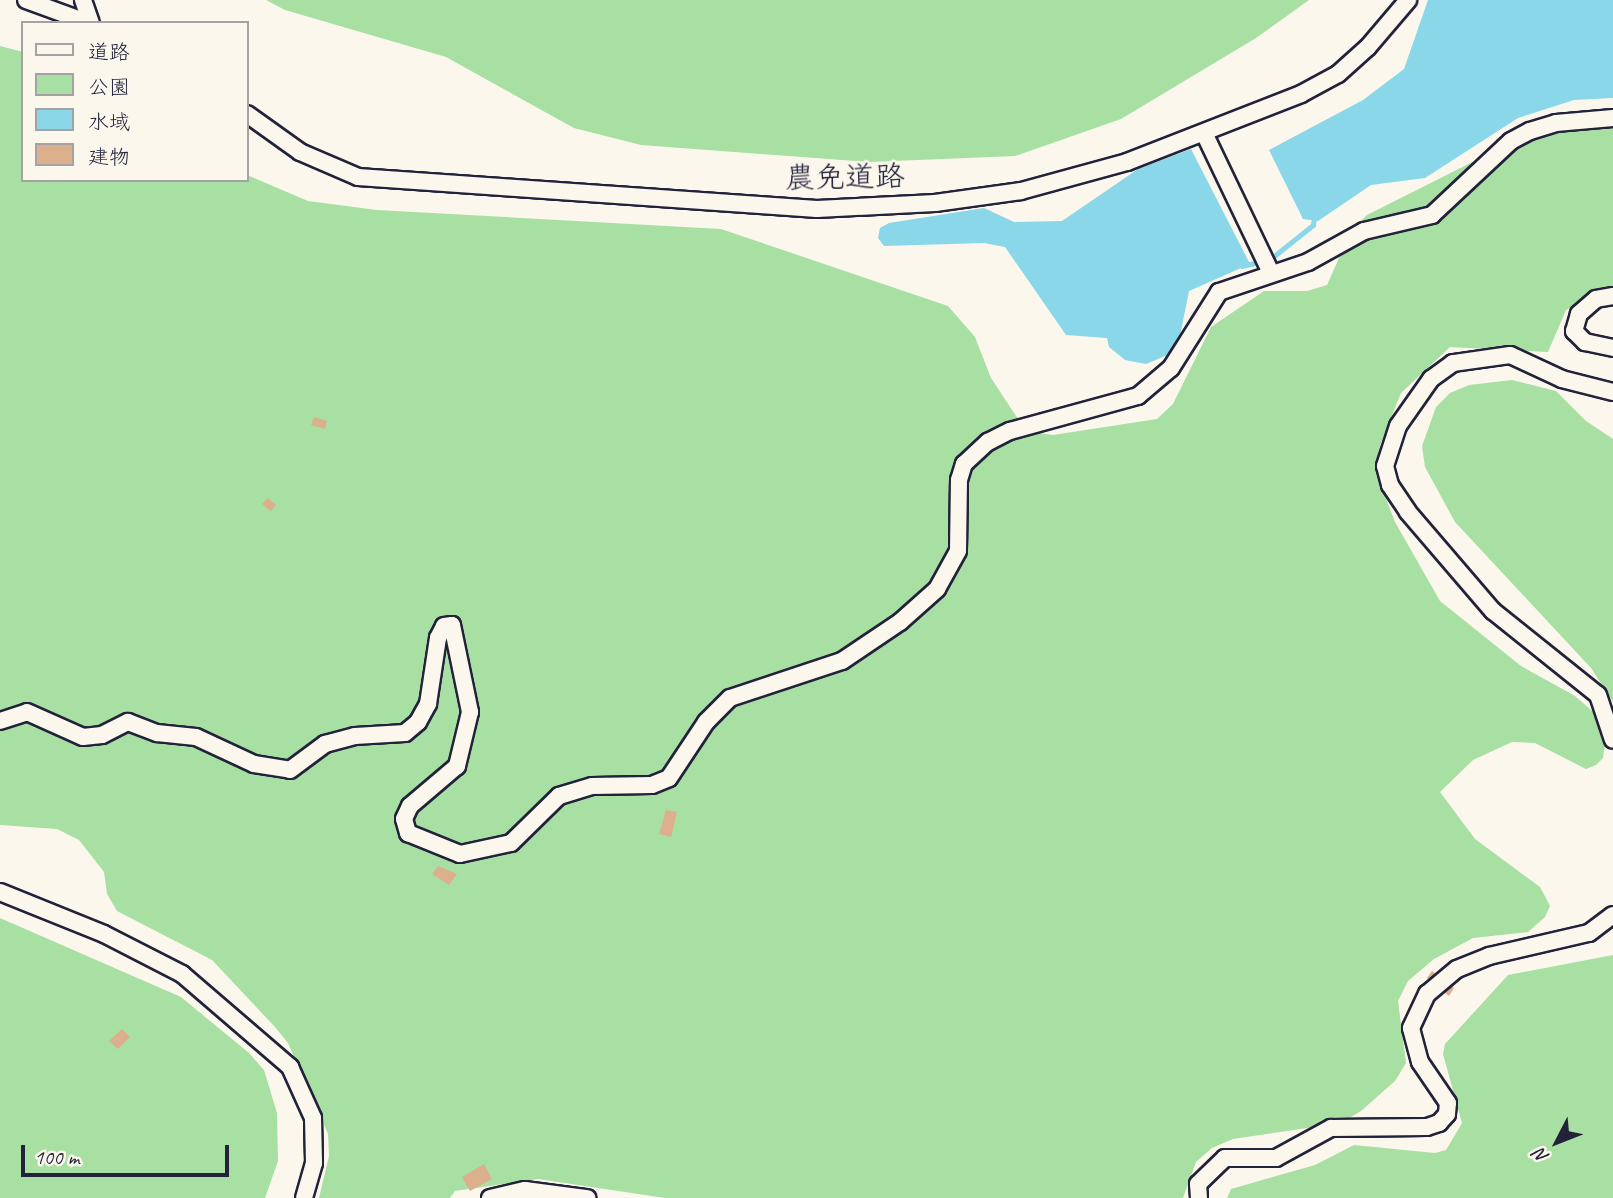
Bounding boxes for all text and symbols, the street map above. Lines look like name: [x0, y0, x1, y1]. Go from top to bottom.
legend: [21, 21, 248, 182]
text: 道路: [88, 39, 130, 65]
text: 公園: [88, 74, 130, 100]
text: 水域: [88, 109, 130, 135]
text: 建物: [88, 144, 130, 170]
street label: 農免道路: [785, 158, 905, 196]
north arrow: [1522, 1107, 1592, 1177]
scale bar: [24, 1132, 233, 1176]
text: 100 m: [34, 1144, 79, 1170]
text: N: [1529, 1144, 1554, 1168]

